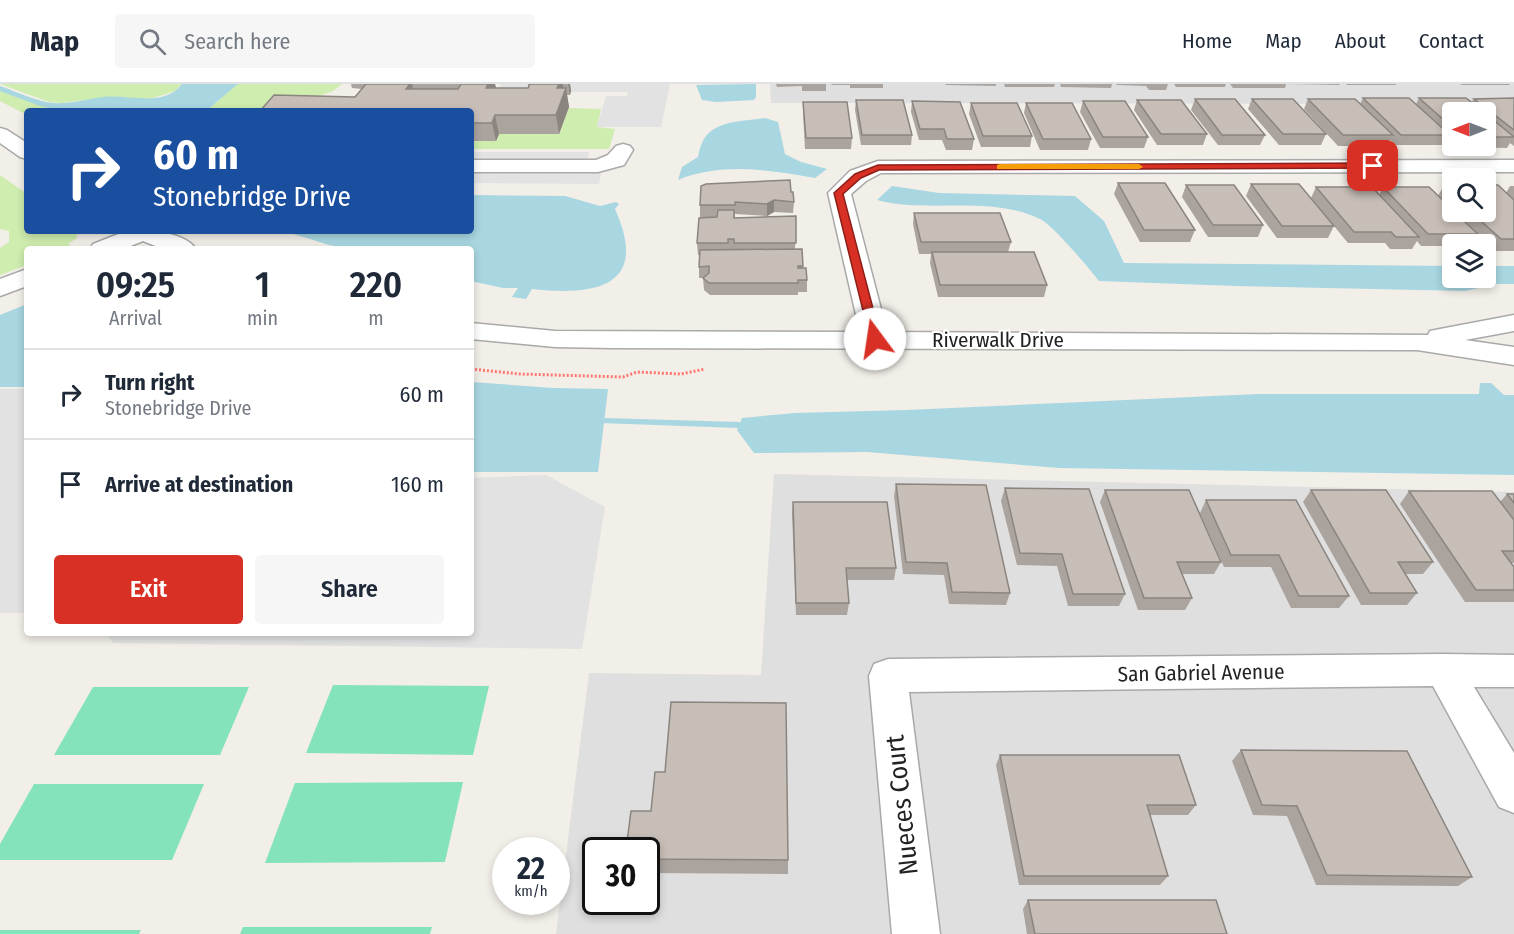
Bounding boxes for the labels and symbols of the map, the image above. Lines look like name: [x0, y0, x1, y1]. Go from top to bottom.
north arrow: [1442, 102, 1496, 156]
pin: [1347, 140, 1398, 191]
position arrow: [843, 307, 907, 371]
street label: Riverwalk Drive: [932, 327, 1064, 353]
street label: San Gabriel Avenue: [1117, 659, 1285, 687]
street label: Nueces Court: [879, 733, 925, 876]
speed limit sign: 30: [582, 837, 660, 915]

